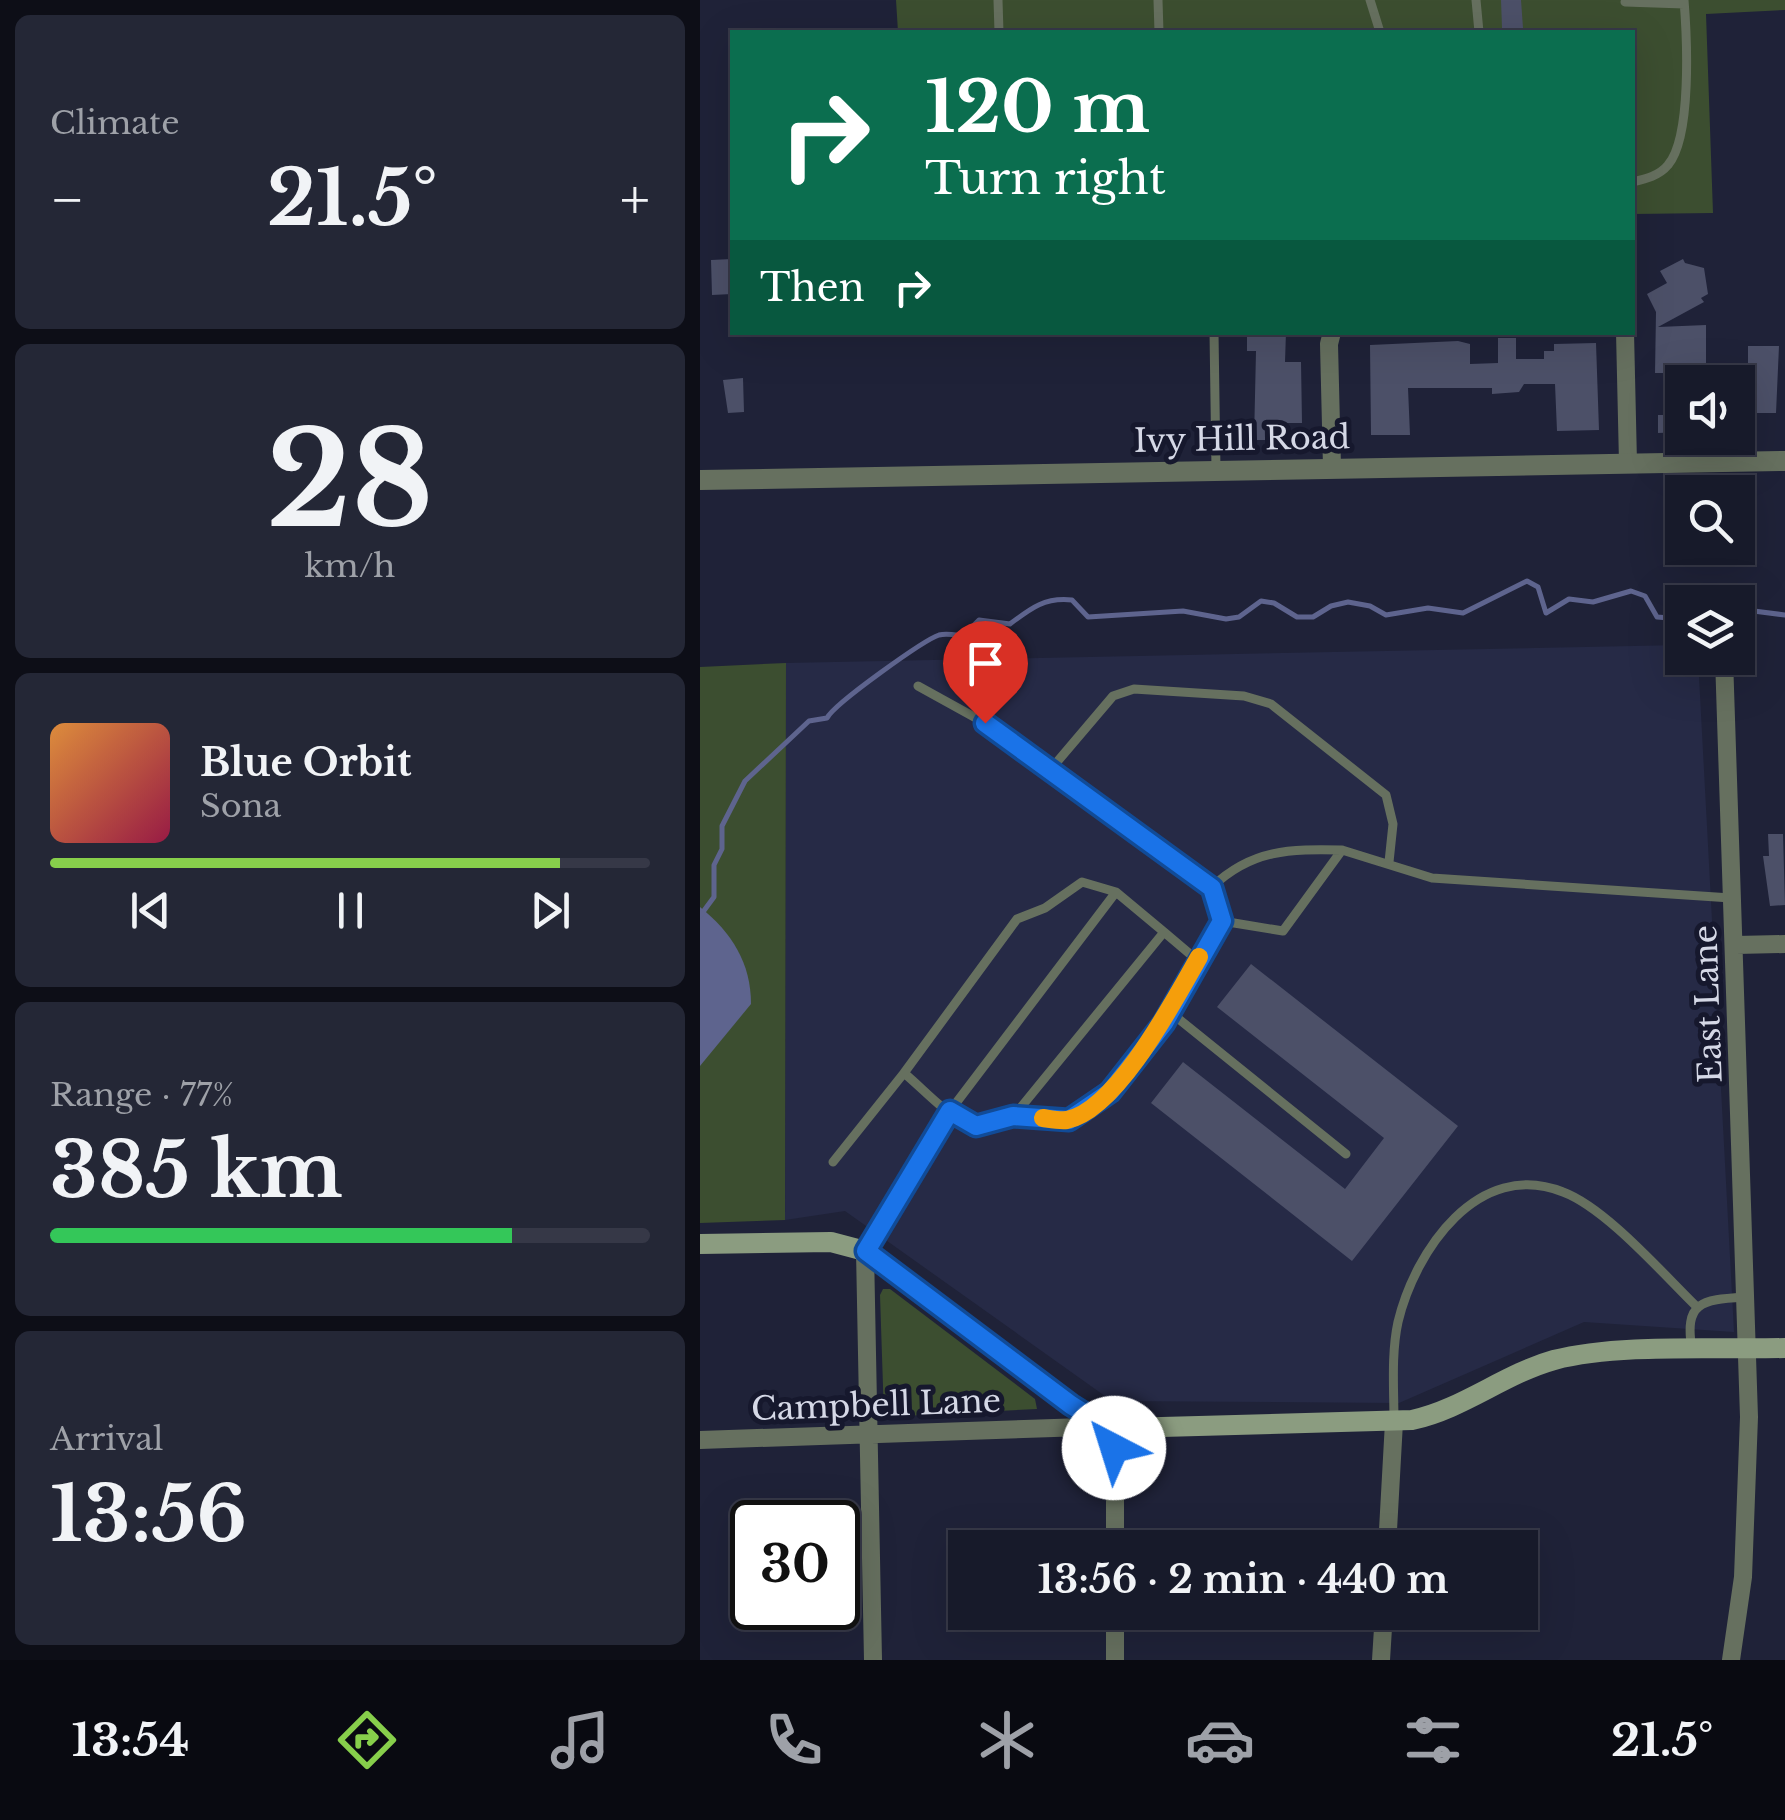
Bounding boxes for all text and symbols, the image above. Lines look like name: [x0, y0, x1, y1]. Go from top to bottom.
text: 120 m: [925, 64, 1150, 151]
icon: right: [760, 70, 890, 200]
text: Climate: [50, 103, 179, 143]
text: Turn right: [925, 150, 1166, 206]
text: 21.5°: [267, 152, 438, 245]
text: −: [50, 166, 85, 234]
text: +: [620, 166, 650, 234]
icon: right: [885, 260, 940, 315]
text: Then: [760, 264, 865, 311]
map controls: [1665, 365, 1755, 675]
button: sound: [1665, 365, 1755, 455]
text: 28: [266, 400, 434, 561]
street label: Ivy Hill Road: [1134, 417, 1350, 461]
button: search: [1665, 475, 1755, 565]
text: km/h: [305, 546, 395, 586]
button: layers: [1665, 585, 1755, 675]
pin: [943, 621, 1028, 724]
icon: arrive: [958, 636, 1013, 691]
text: Blue Orbit: [200, 739, 411, 786]
text: Sona: [200, 786, 281, 826]
icon: previous: [123, 883, 178, 938]
icon: pause: [323, 883, 378, 938]
icon: next: [523, 883, 578, 938]
street label: East Lane: [1685, 924, 1731, 1084]
text: Range · 77%: [50, 1075, 233, 1115]
text: 385 km: [50, 1124, 343, 1217]
street label: Campbell Lane: [750, 1381, 1002, 1429]
position arrow: [1062, 1396, 1166, 1500]
text: Arrival: [50, 1419, 163, 1459]
text: 13:56: [50, 1468, 247, 1561]
speed limit sign: 30: [730, 1500, 860, 1630]
text: 13:56 · 2 min · 440 m: [1037, 1556, 1449, 1603]
icon: directions: [332, 1705, 402, 1775]
icon: music: [545, 1705, 615, 1775]
icon: phone: [759, 1705, 829, 1775]
icon: climate: [972, 1705, 1042, 1775]
icon: car: [1185, 1705, 1255, 1775]
icon: filters: [1398, 1705, 1468, 1775]
text: 13:54: [72, 1712, 189, 1768]
text: 21.5°: [1611, 1712, 1713, 1768]

